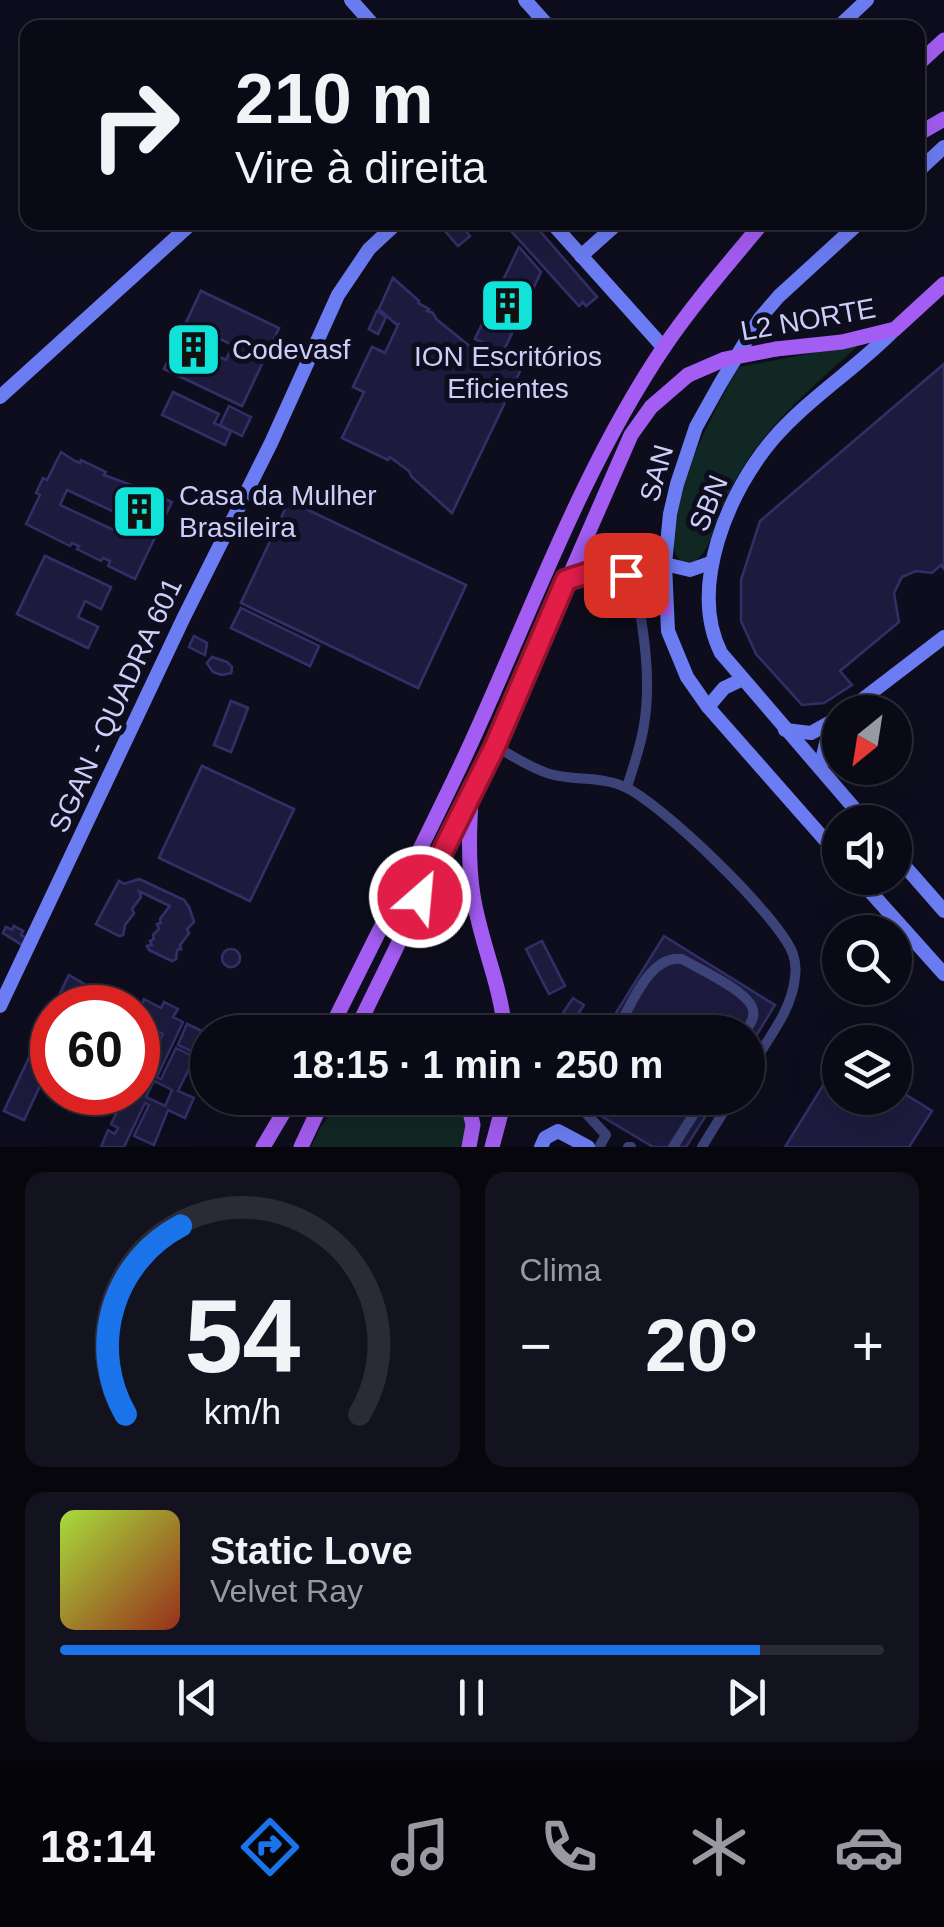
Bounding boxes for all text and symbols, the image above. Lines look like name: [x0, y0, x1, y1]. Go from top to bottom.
icon: right: [70, 60, 200, 190]
text: 210 m: [235, 60, 433, 138]
text: Vire à direita: [235, 142, 487, 193]
building icon: ION Escritórios Eficientes: [478, 275, 538, 335]
street label: L2 NORTE: [738, 292, 878, 347]
building icon: Codevasf: [163, 319, 223, 379]
place label: Codevasf: [232, 334, 351, 365]
place label: ION Escritórios Eficientes: [414, 341, 602, 404]
street label: SAN: [634, 441, 679, 505]
street label: SBN: [683, 471, 734, 536]
place label: Casa da Mulher Brasileira: [179, 480, 377, 543]
building icon: Casa da Mulher Brasileira: [110, 481, 170, 541]
pin: [584, 533, 669, 618]
icon: arrive: [599, 548, 654, 603]
street label: SGAN - QUADRA 601: [43, 573, 188, 837]
north arrow: [822, 695, 912, 785]
map controls: [822, 695, 912, 1115]
button: sound: [822, 805, 912, 895]
position arrow: [368, 845, 472, 949]
button: search: [822, 915, 912, 1005]
speed limit sign: 60: [30, 985, 160, 1115]
button: layers: [822, 1025, 912, 1115]
text: 18:15 · 1 min · 250 m: [292, 1044, 663, 1086]
text: Clima: [520, 1252, 601, 1288]
text: 54: [184, 1278, 300, 1394]
text: 20°: [645, 1303, 758, 1387]
text: −: [520, 1315, 552, 1377]
text: +: [852, 1315, 884, 1377]
text: km/h: [204, 1392, 281, 1432]
text: Static Love: [210, 1530, 413, 1572]
text: Velvet Ray: [210, 1573, 363, 1609]
icon: previous: [170, 1670, 225, 1725]
icon: pause: [444, 1670, 499, 1725]
icon: next: [719, 1670, 774, 1725]
icon: directions: [235, 1812, 305, 1882]
icon: music: [385, 1812, 455, 1882]
icon: phone: [534, 1812, 604, 1882]
icon: climate: [684, 1812, 754, 1882]
icon: car: [834, 1812, 904, 1882]
text: 18:14: [40, 1821, 155, 1872]

